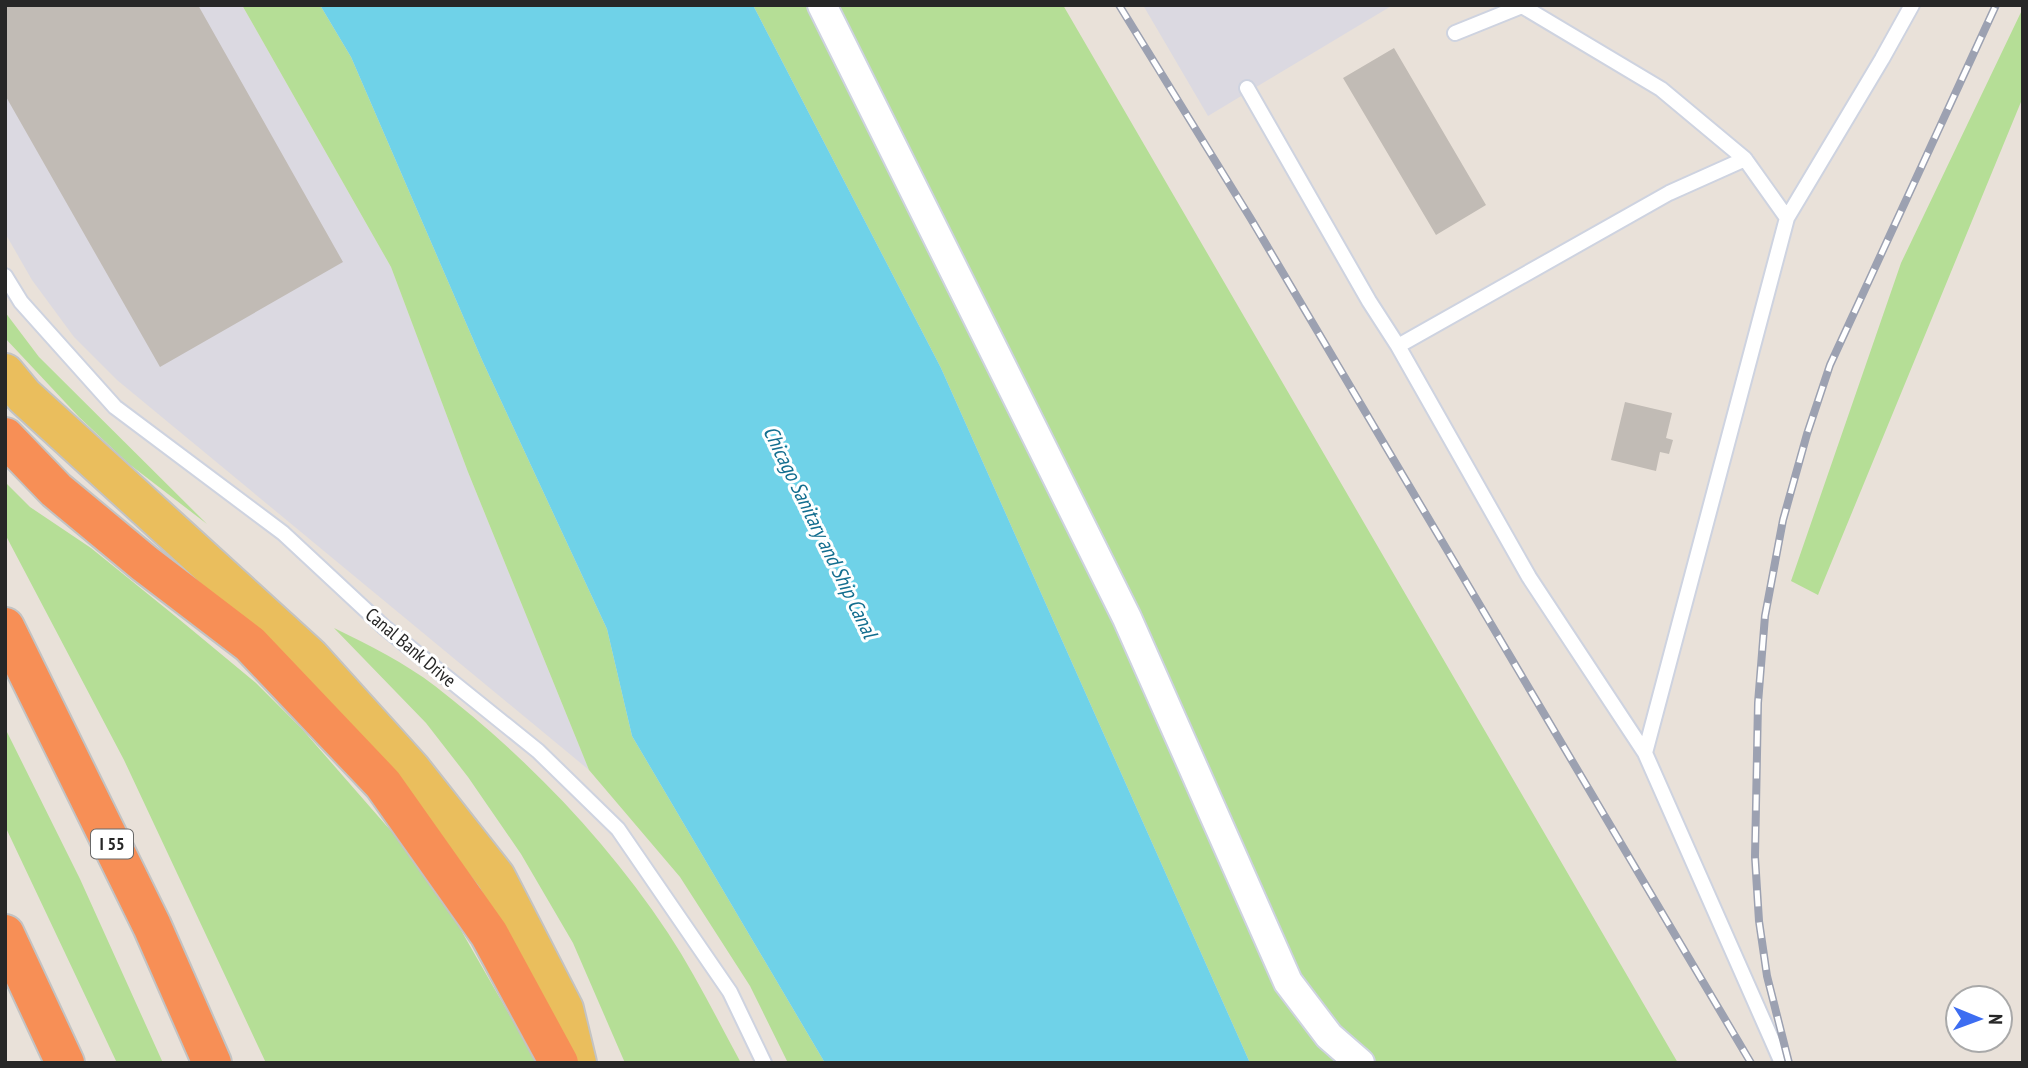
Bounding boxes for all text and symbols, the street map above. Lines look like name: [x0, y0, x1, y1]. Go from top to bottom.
water label: Chicago Sanitary and Ship Canal: [757, 421, 884, 644]
street label: Canal Bank Drive: [361, 602, 461, 692]
road number: I 55: [91, 830, 133, 858]
north arrow: [1944, 984, 2014, 1054]
text: N: [1984, 1014, 2008, 1025]

